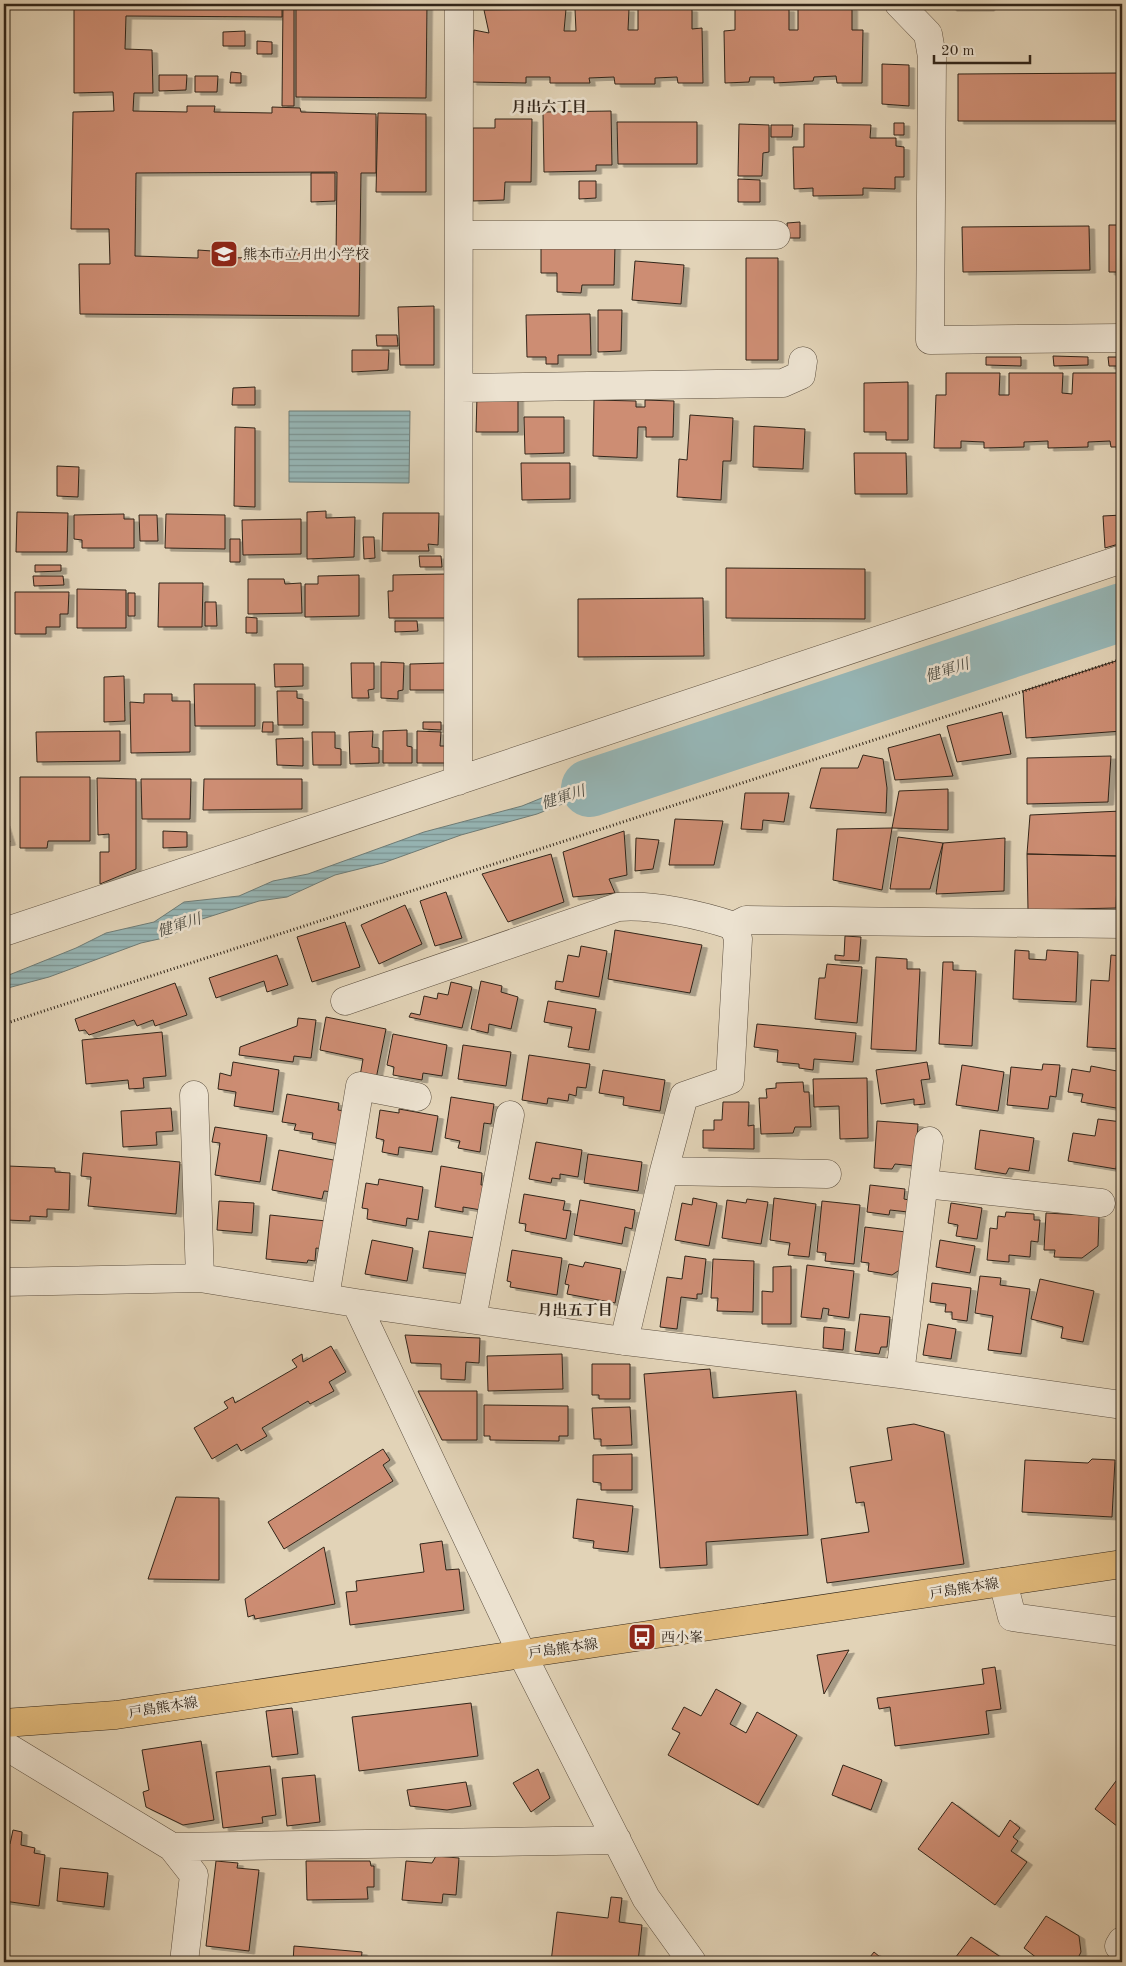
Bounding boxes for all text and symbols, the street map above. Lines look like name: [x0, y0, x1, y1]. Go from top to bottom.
scale bar: [934, 32, 1030, 64]
text: 20 m: [941, 44, 975, 59]
district label: 月出六丁目: [511, 99, 587, 116]
school or university icon: 熊本市立月出小学校: [209, 239, 239, 269]
place label: 熊本市立月出小学校: [243, 247, 369, 262]
water label: 健軍川: [923, 655, 973, 686]
water label: 健軍川: [539, 782, 589, 813]
water label: 健軍川: [155, 910, 205, 941]
district label: 月出五丁目: [537, 1302, 613, 1319]
street label: 戸島熊本線: [928, 1576, 1000, 1601]
bus stop icon: 西小峯: [627, 1622, 657, 1652]
place label: 西小峯: [661, 1630, 703, 1645]
street label: 戸島熊本線: [527, 1636, 599, 1661]
street label: 戸島熊本線: [127, 1695, 199, 1720]

